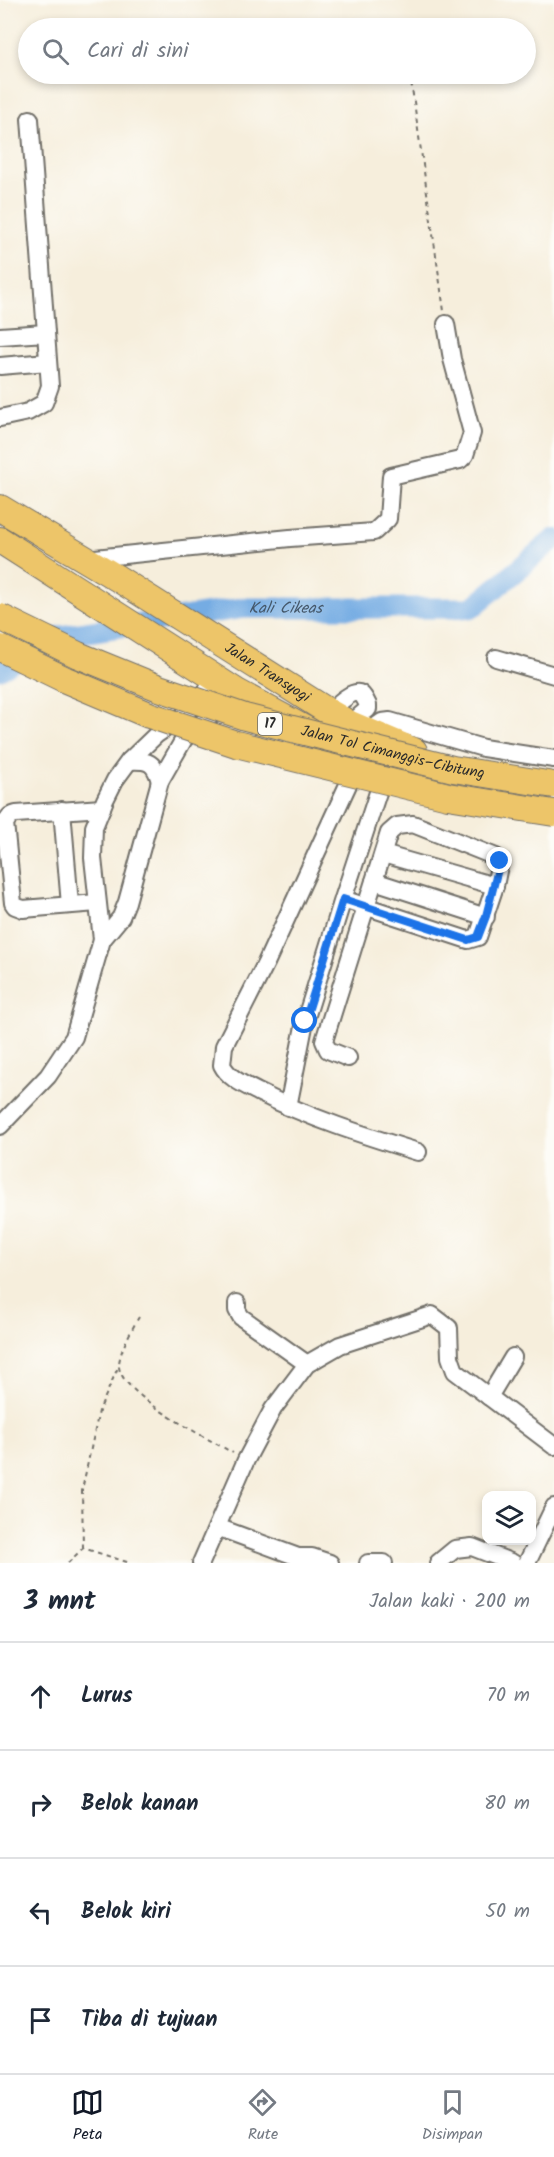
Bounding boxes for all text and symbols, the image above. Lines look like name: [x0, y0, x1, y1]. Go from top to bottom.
search box: [18, 18, 536, 84]
text: Cari di sini: [87, 34, 188, 69]
icon: search: [39, 35, 72, 68]
water label: Kali Cikeas: [249, 596, 324, 621]
street label: Jalan Transyogi: [219, 637, 316, 710]
road number: 17: [258, 713, 282, 735]
street label: Jalan Tol Cimanggis–Cibitung: [298, 719, 486, 786]
route end: [486, 847, 512, 873]
route start: [291, 1007, 317, 1033]
map controls: [482, 1491, 536, 1545]
button: layers: [482, 1491, 536, 1545]
text: 3 mnt: [24, 1581, 96, 1623]
text: Jalan kaki · 200 m: [369, 1586, 530, 1618]
text: Lurus: [81, 1679, 133, 1714]
icon: ahead: [24, 1680, 57, 1713]
text: 70 m: [487, 1680, 530, 1712]
text: Belok kanan: [81, 1787, 198, 1822]
icon: right: [24, 1788, 57, 1821]
text: 80 m: [484, 1788, 530, 1820]
text: Belok kiri: [81, 1895, 171, 1930]
icon: left: [24, 1896, 57, 1929]
text: 50 m: [485, 1896, 530, 1928]
text: Tiba di tujuan: [81, 2003, 217, 2038]
icon: arrive: [24, 2004, 57, 2037]
tab: Peta: [71, 2086, 104, 2147]
tab: Rute: [246, 2086, 279, 2147]
tab: Disimpan: [422, 2086, 483, 2147]

